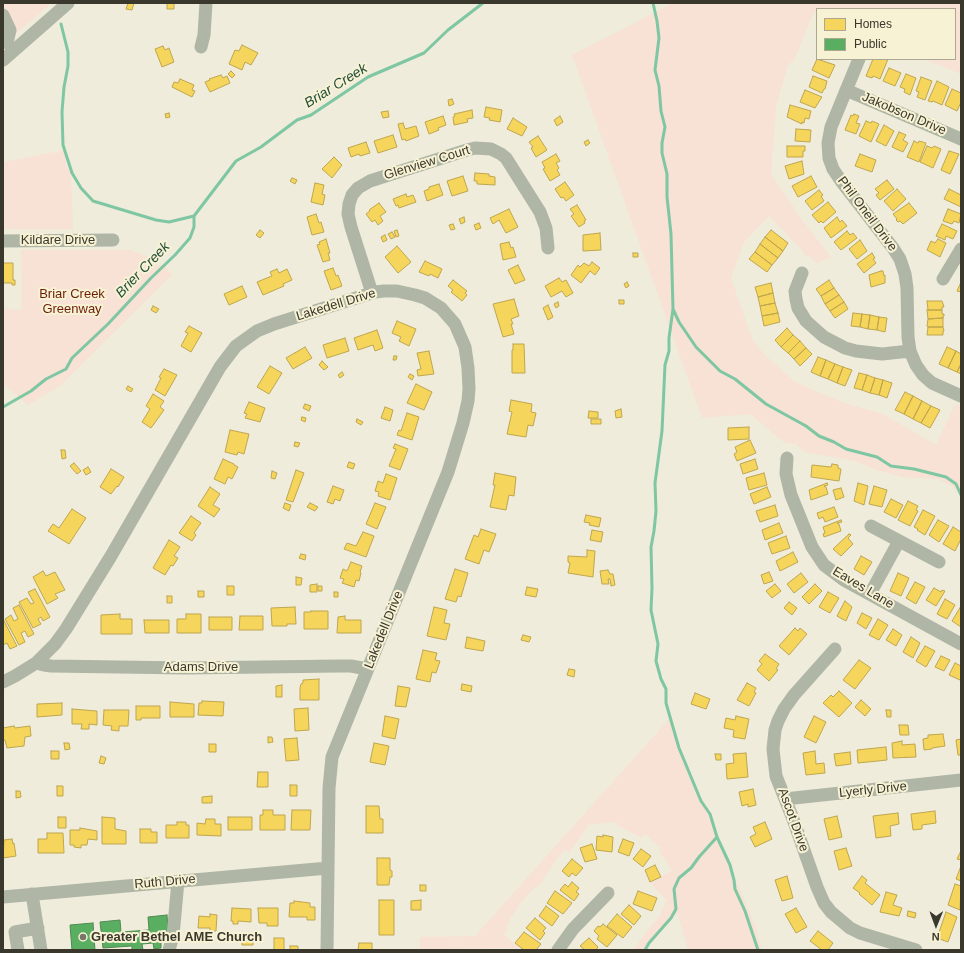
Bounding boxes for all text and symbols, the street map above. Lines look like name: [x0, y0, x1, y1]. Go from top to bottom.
legend: [816, 8, 956, 60]
text: Homes: [854, 17, 892, 31]
text: Public: [854, 37, 887, 51]
water label: Briar Creek: [302, 60, 370, 112]
street label: Jakobson Drive: [860, 89, 948, 139]
street label: Glenview Court: [382, 143, 472, 183]
street label: Phil Oneil Drive: [834, 174, 900, 254]
street label: Kildare Drive: [21, 232, 95, 248]
water label: Brier Creek: [112, 239, 174, 301]
street label: Lakedell Drive: [294, 285, 378, 325]
park label: Briar Creek Greenway: [39, 286, 105, 317]
street label: Eaves Lane: [830, 564, 896, 612]
street label: Lakedell Drive: [361, 589, 407, 671]
street label: Adams Drive: [164, 659, 238, 675]
street label: Lyerly Drive: [838, 779, 908, 801]
street label: Ascot Drive: [774, 786, 812, 854]
street label: Ruth Drive: [134, 872, 196, 892]
north arrow: [916, 905, 956, 945]
place label: Greater Bethel AME Church: [91, 929, 262, 945]
text: N: [932, 931, 940, 943]
marker: Greater Bethel AME Church: [78, 932, 88, 942]

